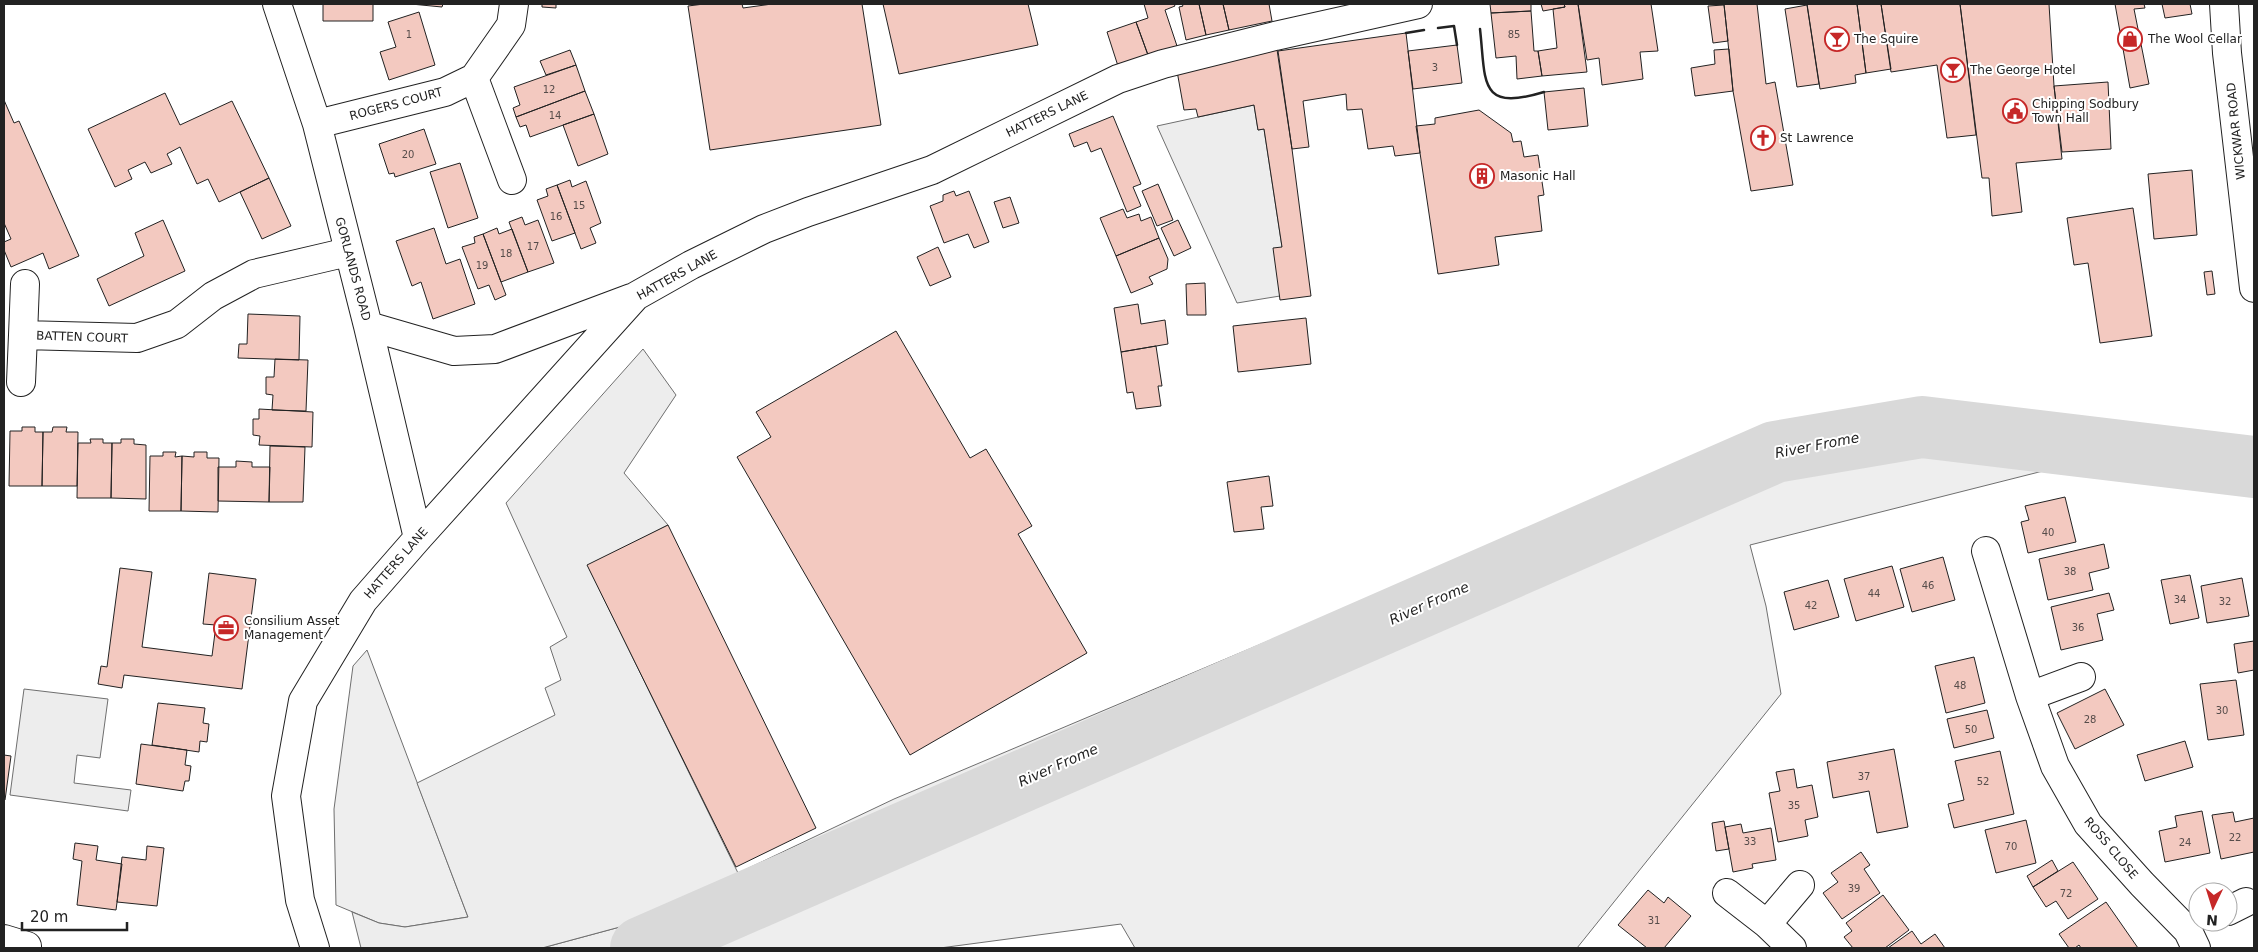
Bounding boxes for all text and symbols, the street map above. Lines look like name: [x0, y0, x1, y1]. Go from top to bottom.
bar icon: The Squire: [1824, 26, 1850, 52]
shop icon: The Wool Cellar: [2117, 26, 2143, 52]
house number: 1: [406, 29, 412, 40]
house number: 85: [1508, 29, 1520, 40]
place label: The Squire: [1853, 32, 1918, 46]
place label: The Wool Cellar: [2147, 32, 2242, 46]
bar icon: The George Hotel: [1940, 57, 1966, 83]
house number: 3: [1432, 62, 1438, 73]
place label: The George Hotel: [1969, 63, 2075, 77]
street label: WICKWAR ROAD: [2224, 82, 2248, 180]
house number: 12: [543, 84, 555, 95]
street label: ROGERS COURT: [348, 85, 445, 123]
street label: HATTERS LANE: [1004, 88, 1090, 140]
place label: Chipping Sodbury Town Hall: [2031, 97, 2139, 125]
public building icon: Chipping Sodbury Town Hall: [2002, 98, 2028, 124]
house number: 14: [549, 110, 561, 121]
church icon: St Lawrence: [1750, 125, 1776, 151]
place label: St Lawrence: [1780, 131, 1854, 145]
house number: 20: [402, 149, 414, 160]
building icon: Masonic Hall: [1469, 163, 1495, 189]
place label: Masonic Hall: [1500, 169, 1576, 183]
house number: 15: [573, 200, 585, 211]
house number: 16: [550, 211, 562, 222]
street label: GORLANDS ROAD: [332, 216, 374, 322]
house number: 17: [527, 241, 539, 252]
street label: HATTERS LANE: [634, 247, 720, 303]
house number: 18: [500, 248, 512, 259]
house number: 19: [476, 260, 488, 271]
street label: BATTEN COURT: [36, 328, 129, 346]
water label: River Frome: [1774, 429, 1860, 461]
street label: HATTERS LANE: [361, 525, 431, 601]
house number: 40: [2042, 527, 2054, 538]
house number: 38: [2064, 566, 2076, 577]
water label: River Frome: [1387, 578, 1471, 628]
house number: 46: [1922, 580, 1934, 591]
house number: 44: [1868, 588, 1880, 599]
house number: 34: [2174, 594, 2186, 605]
house number: 32: [2219, 596, 2231, 607]
house number: 42: [1805, 600, 1817, 611]
place label: Consilium Asset Management: [244, 614, 340, 642]
office icon: Consilium Asset Management: [213, 615, 239, 641]
house number: 36: [2072, 622, 2084, 633]
house number: 48: [1954, 680, 1966, 691]
house number: 30: [2216, 705, 2228, 716]
house number: 28: [2084, 714, 2096, 725]
house number: 50: [1965, 724, 1977, 735]
water label: River Frome: [1016, 740, 1100, 790]
house number: 37: [1858, 771, 1870, 782]
house number: 52: [1977, 776, 1989, 787]
house number: 35: [1788, 800, 1800, 811]
street label: ROSS CLOSE: [2081, 814, 2141, 882]
house number: 22: [2229, 832, 2241, 843]
house number: 33: [1744, 836, 1756, 847]
house number: 24: [2179, 837, 2191, 848]
house number: 70: [2005, 841, 2017, 852]
north arrow: [2188, 882, 2238, 932]
house number: 39: [1848, 883, 1860, 894]
house number: 72: [2060, 888, 2072, 899]
scale bar: [22, 900, 128, 932]
text: 20 m: [30, 908, 68, 926]
text: N: [2206, 912, 2218, 928]
house number: 31: [1648, 915, 1660, 926]

